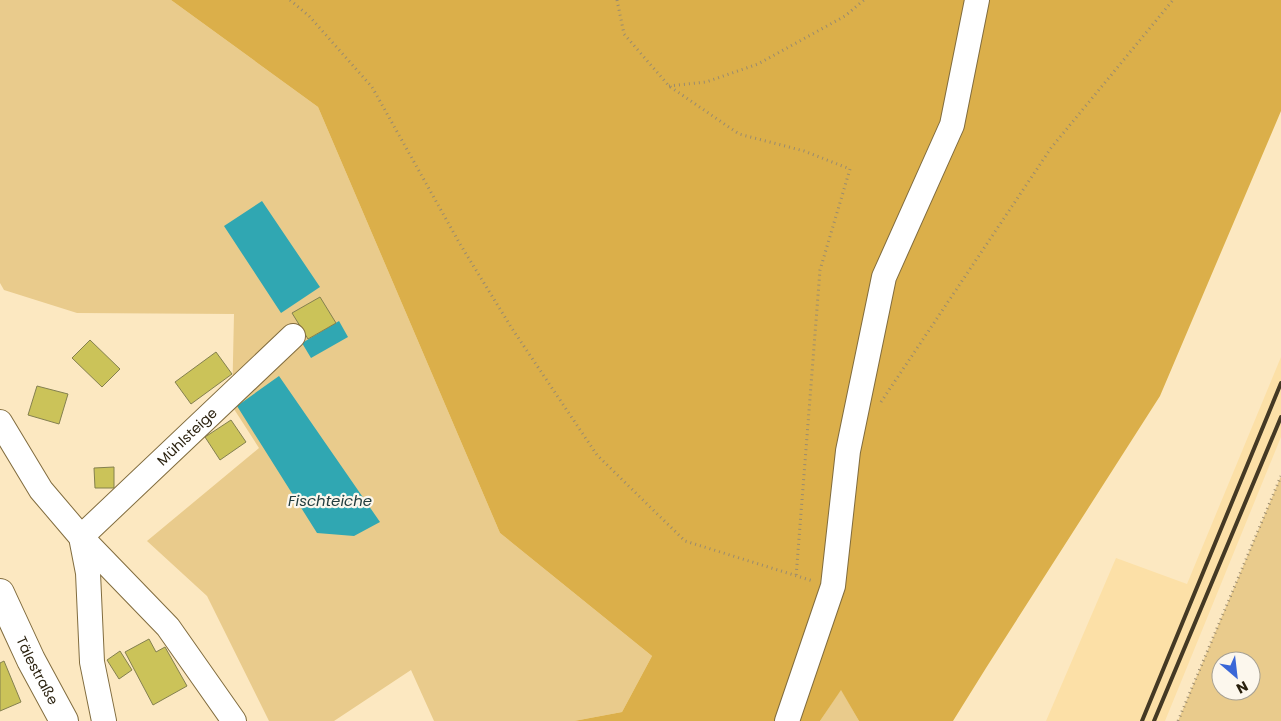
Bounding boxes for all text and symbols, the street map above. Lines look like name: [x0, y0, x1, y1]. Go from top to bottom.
street label: Mühlsteige: [152, 403, 222, 470]
water label: Fischteiche: [288, 490, 372, 511]
street label: Tälestraße: [11, 633, 63, 709]
north arrow: [1211, 651, 1261, 701]
text: N: [1233, 676, 1251, 699]

